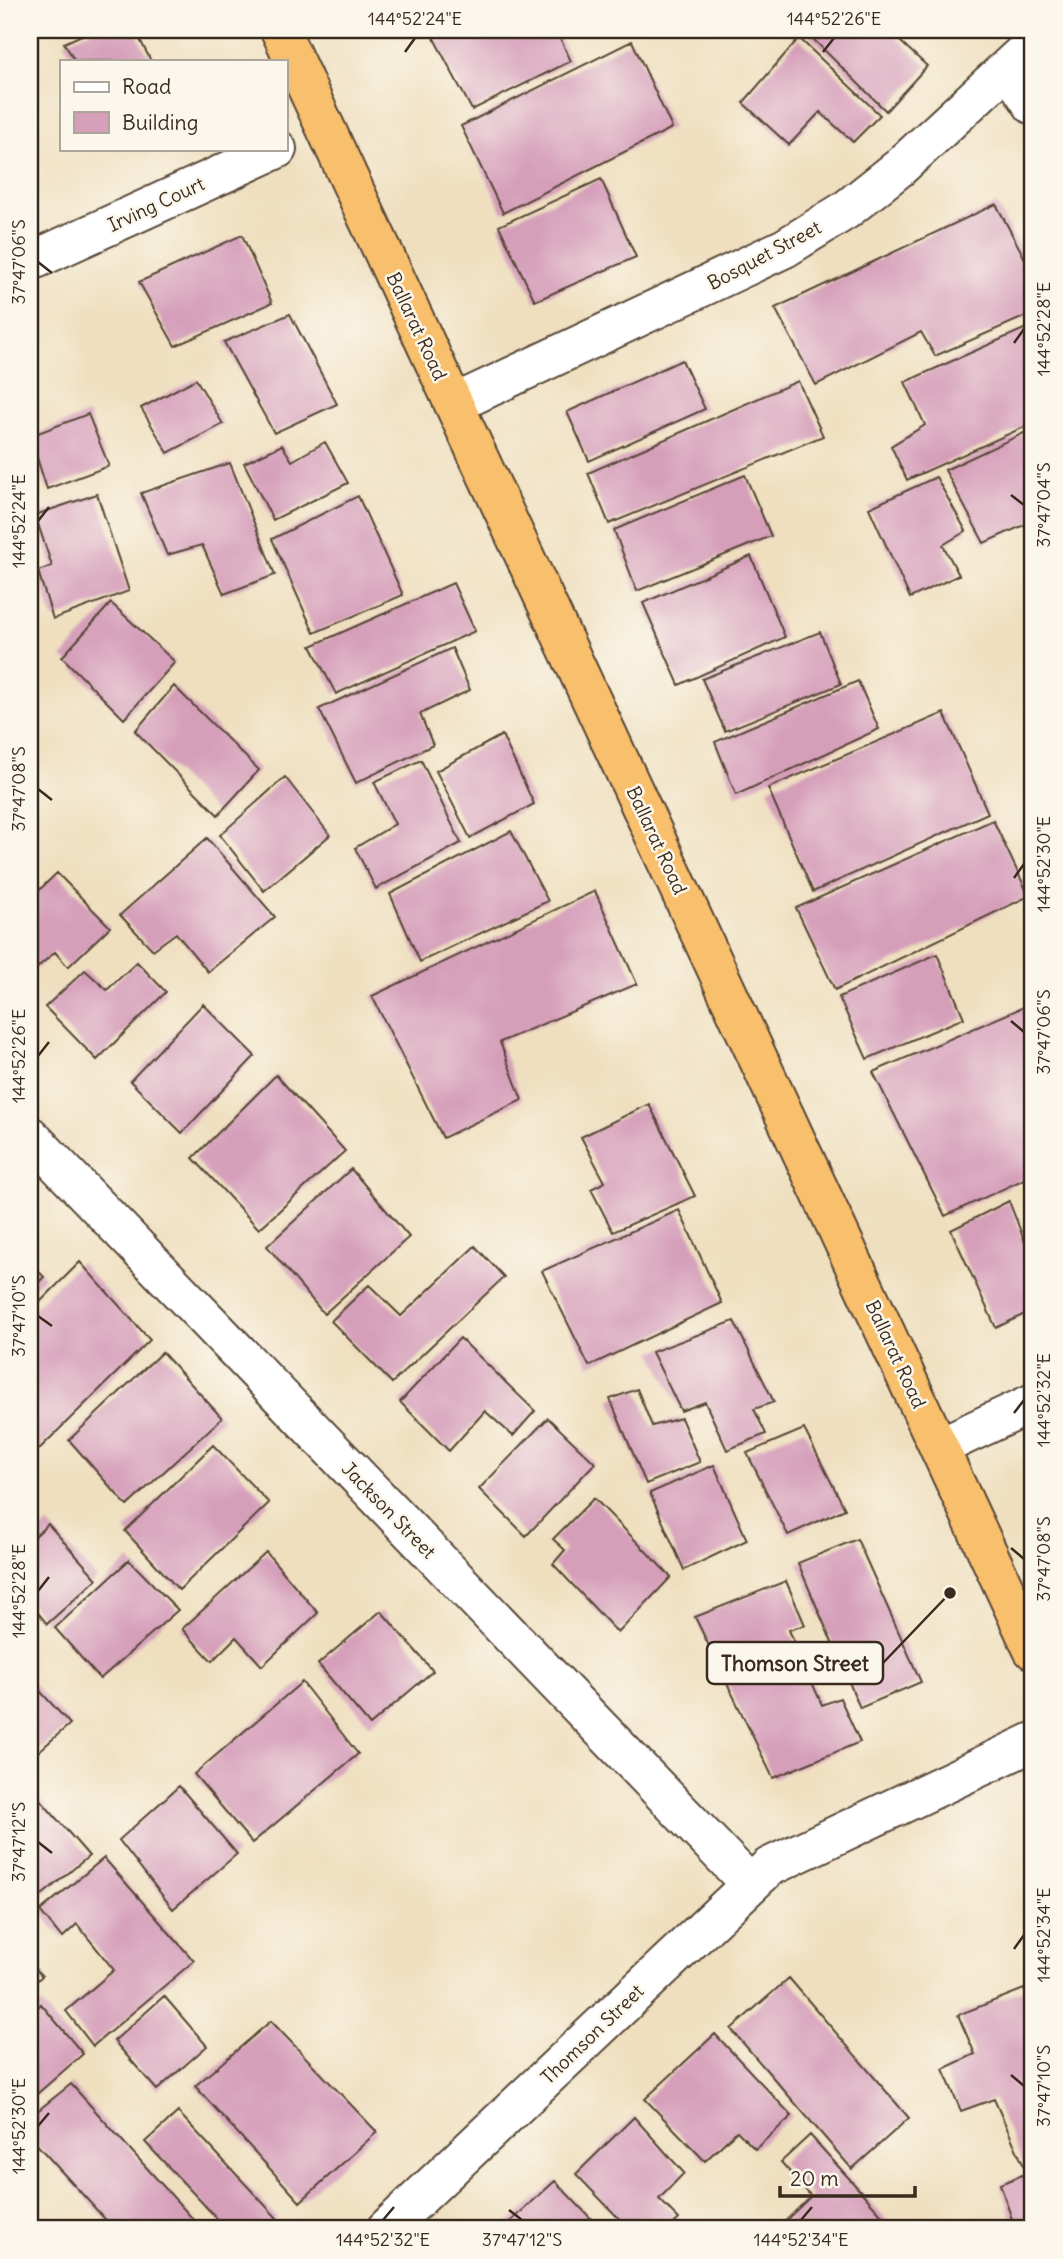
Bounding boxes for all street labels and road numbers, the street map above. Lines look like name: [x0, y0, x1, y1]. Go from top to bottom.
street label: Irving Court: [104, 171, 208, 237]
street label: Bosquet Street: [703, 215, 825, 295]
street label: Ballarat Road: [382, 268, 452, 384]
street label: Ballarat Road: [622, 782, 692, 898]
street label: Ballarat Road: [861, 1296, 931, 1412]
street label: Jackson Street: [337, 1457, 441, 1563]
street label: Thomson Street: [536, 1979, 648, 2089]

